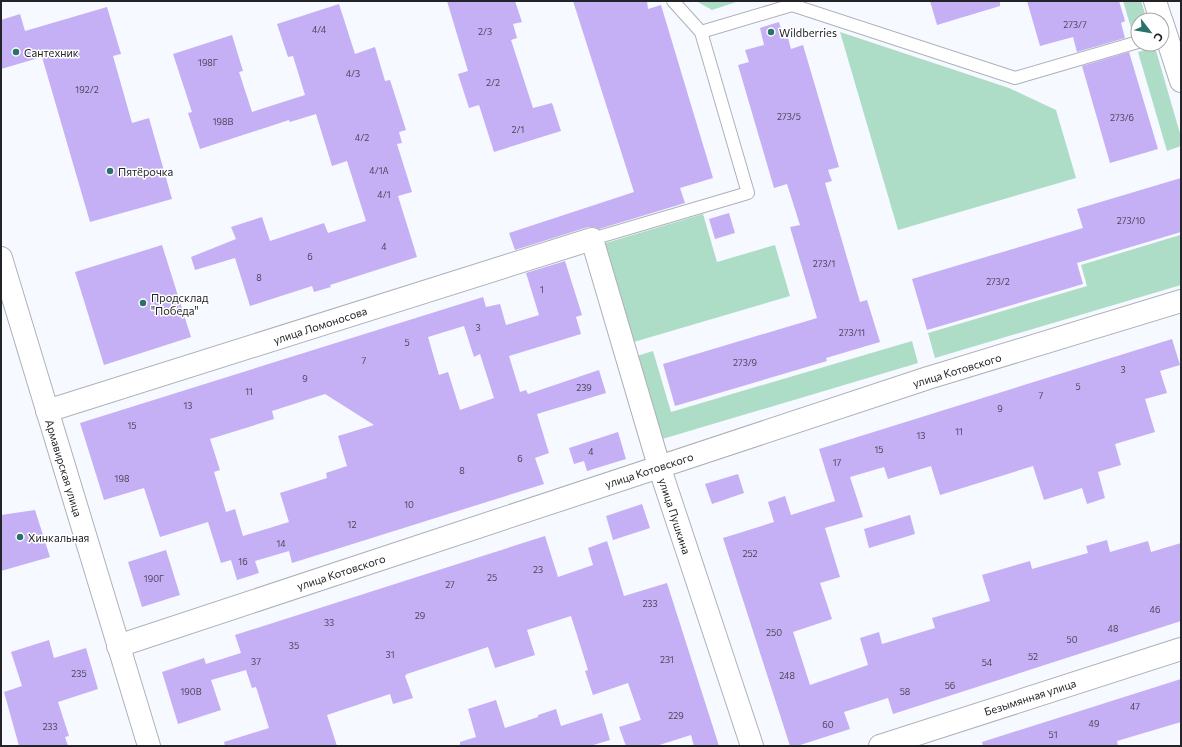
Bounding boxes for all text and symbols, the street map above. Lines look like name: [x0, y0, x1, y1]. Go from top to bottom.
north arrow: [1130, 12, 1170, 52]
house number: 273/7: [1063, 19, 1087, 30]
house number: 4/4: [312, 24, 327, 35]
house number: 2/3: [478, 26, 492, 37]
place label: Wildberries: [779, 26, 837, 39]
marker: Wildberries: [766, 27, 776, 37]
text: С: [1151, 31, 1167, 44]
place label: Сантехник: [24, 46, 79, 59]
marker: Сантехник: [11, 47, 21, 57]
house number: 198Г: [198, 57, 218, 68]
house number: 4/3: [346, 68, 360, 79]
house number: 2/2: [486, 77, 500, 88]
house number: 192/2: [75, 84, 99, 95]
house number: 273/5: [777, 111, 801, 122]
house number: 273/6: [1110, 112, 1134, 123]
house number: 198В: [213, 116, 233, 127]
house number: 2/1: [512, 124, 524, 135]
house number: 4/2: [355, 132, 369, 143]
place label: Пятёрочка: [118, 165, 173, 178]
house number: 4/1А: [369, 165, 389, 176]
marker: Пятёрочка: [105, 166, 115, 176]
house number: 4/1: [377, 189, 391, 200]
house number: 273/10: [1117, 215, 1145, 226]
house number: 4: [381, 241, 387, 252]
house number: 6: [307, 251, 313, 262]
house number: 273/1: [813, 258, 835, 269]
house number: 8: [256, 272, 262, 283]
house number: 273/2: [986, 276, 1010, 287]
house number: 1: [540, 284, 544, 295]
place label: Продсклад "Победа": [151, 291, 209, 317]
marker: Продсклад "Победа": [138, 298, 148, 308]
street label: улица Ломоносова: [271, 304, 369, 346]
house number: 3: [475, 322, 481, 333]
house number: 273/11: [839, 327, 865, 338]
house number: 5: [404, 337, 410, 348]
street label: улица Котовского: [911, 350, 1003, 390]
house number: 7: [362, 355, 367, 366]
house number: 273/9: [733, 357, 757, 368]
house number: 3: [1120, 364, 1126, 375]
house number: 9: [302, 373, 308, 384]
house number: 5: [1075, 381, 1081, 392]
house number: 239: [576, 382, 592, 393]
house number: 11: [245, 386, 253, 397]
house number: 7: [1039, 390, 1044, 401]
house number: 13: [184, 400, 192, 411]
house number: 9: [997, 403, 1003, 414]
street label: Армавирская улица: [43, 418, 85, 518]
house number: 15: [127, 420, 137, 431]
house number: 11: [955, 426, 963, 437]
house number: 13: [917, 430, 925, 441]
house number: 15: [874, 444, 884, 455]
house number: 4: [588, 446, 594, 457]
street label: улица Котовского: [603, 449, 695, 490]
house number: 6: [517, 453, 523, 464]
house number: 17: [833, 457, 842, 468]
house number: 8: [459, 465, 465, 476]
house number: 198: [115, 473, 129, 484]
street label: улица Пушкина: [657, 476, 693, 556]
house number: 10: [404, 499, 414, 510]
house number: 12: [348, 519, 356, 530]
place label: Хинкальная: [28, 531, 89, 544]
marker: Хинкальная: [15, 532, 25, 542]
house number: 14: [276, 538, 286, 549]
house number: 252: [742, 548, 758, 559]
street label: улица Котовского: [295, 551, 387, 592]
house number: 16: [238, 556, 248, 567]
house number: 23: [533, 564, 543, 575]
house number: 25: [487, 572, 497, 583]
house number: 190Г: [144, 573, 164, 584]
house number: 27: [445, 579, 455, 590]
house number: 233: [642, 598, 658, 609]
house number: 46: [1150, 604, 1160, 615]
house number: 29: [415, 610, 425, 621]
house number: 33: [324, 617, 334, 628]
house number: 48: [1108, 623, 1118, 634]
house number: 250: [766, 627, 782, 638]
house number: 50: [1066, 634, 1078, 645]
house number: 35: [289, 640, 299, 651]
house number: 31: [386, 649, 394, 660]
house number: 52: [1028, 651, 1038, 662]
house number: 231: [660, 654, 674, 665]
house number: 37: [251, 656, 261, 667]
house number: 54: [982, 657, 993, 668]
house number: 235: [71, 668, 87, 679]
house number: 248: [779, 670, 795, 681]
street label: Безымянная улица: [982, 676, 1078, 718]
house number: 56: [945, 680, 955, 691]
house number: 190В: [181, 686, 202, 697]
house number: 58: [900, 686, 910, 697]
house number: 47: [1130, 701, 1140, 712]
house number: 229: [668, 710, 684, 721]
house number: 49: [1089, 718, 1099, 729]
house number: 60: [822, 719, 834, 730]
house number: 233: [42, 721, 58, 732]
house number: 51: [1048, 729, 1058, 740]

